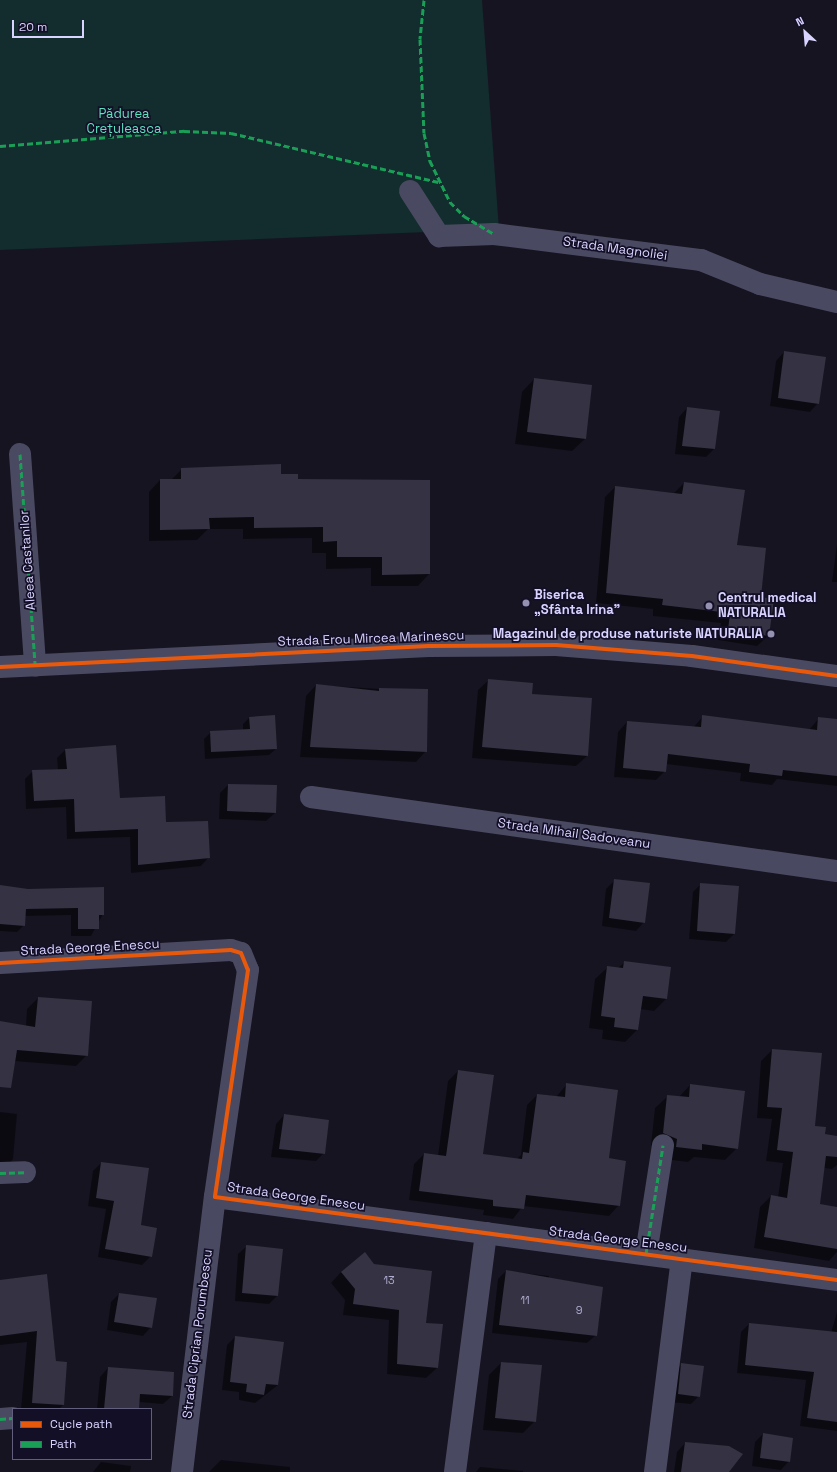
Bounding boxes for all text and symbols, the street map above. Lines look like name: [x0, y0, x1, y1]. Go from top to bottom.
scale bar: [14, 12, 86, 38]
north arrow: [785, 12, 825, 52]
text: N: [793, 13, 806, 29]
text: 20 m: [19, 19, 47, 35]
park label: Pădurea Crețuleasca: [87, 107, 161, 138]
street label: Strada Magnoliei: [562, 234, 668, 264]
street label: Aleea Castanilor: [17, 509, 39, 611]
place label: Biserica „Sfânta Irina”: [534, 588, 620, 619]
place label: Centrul medical NATURALIA: [718, 591, 816, 622]
marker: Biserica „Sfânta Irina”: [521, 598, 531, 608]
marker: Centrul medical NATURALIA: [703, 600, 715, 612]
place label: Magazinul de produse naturiste NATURALIA: [493, 626, 763, 642]
street label: Strada Erou Mircea Marinescu: [277, 628, 465, 650]
marker: Magazinul de produse naturiste NATURALIA: [766, 629, 776, 639]
street label: Strada Mihail Sadoveanu: [497, 816, 651, 852]
street label: Strada George Enescu: [20, 937, 160, 959]
street label: Strada George Enescu: [226, 1180, 366, 1214]
street label: Strada George Enescu: [548, 1224, 688, 1256]
street label: Strada Ciprian Porumbescu: [180, 1249, 216, 1419]
house number: 13: [383, 1273, 395, 1287]
house number: 11: [520, 1293, 530, 1307]
house number: 9: [576, 1303, 582, 1317]
legend: [12, 1408, 152, 1460]
text: Cycle path: [50, 1416, 112, 1432]
text: Path: [50, 1436, 76, 1452]

